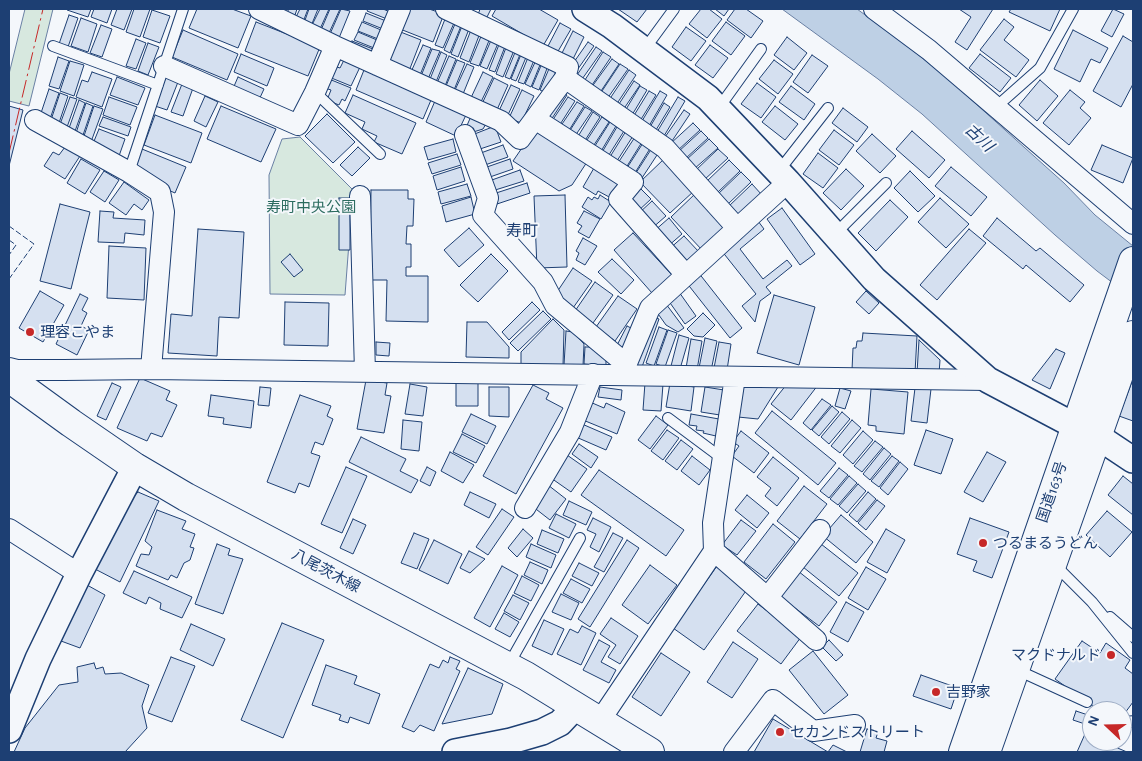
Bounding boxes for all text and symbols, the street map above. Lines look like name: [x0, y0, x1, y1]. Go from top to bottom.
water label: 古川: [961, 120, 997, 156]
park label: 寿町中央公園: [266, 198, 356, 216]
district label: 寿町: [506, 221, 538, 241]
place label: 理容こやま: [40, 323, 115, 341]
marker: 理容こやま: [24, 326, 36, 338]
street label: 国道163号: [1033, 459, 1071, 525]
place label: つるまるうどん: [993, 534, 1098, 552]
marker: つるまるうどん: [977, 537, 989, 549]
street label: 八尾茨木線: [289, 545, 363, 597]
place label: マクドナルド: [1011, 646, 1101, 664]
marker: マクドナルド: [1105, 649, 1117, 661]
place label: 吉野家: [946, 683, 991, 701]
marker: 吉野家: [930, 686, 942, 698]
north arrow: [1082, 701, 1132, 751]
text: N: [1086, 714, 1102, 728]
place label: セカンドストリート: [790, 723, 925, 741]
marker: セカンドストリート: [774, 726, 786, 738]

